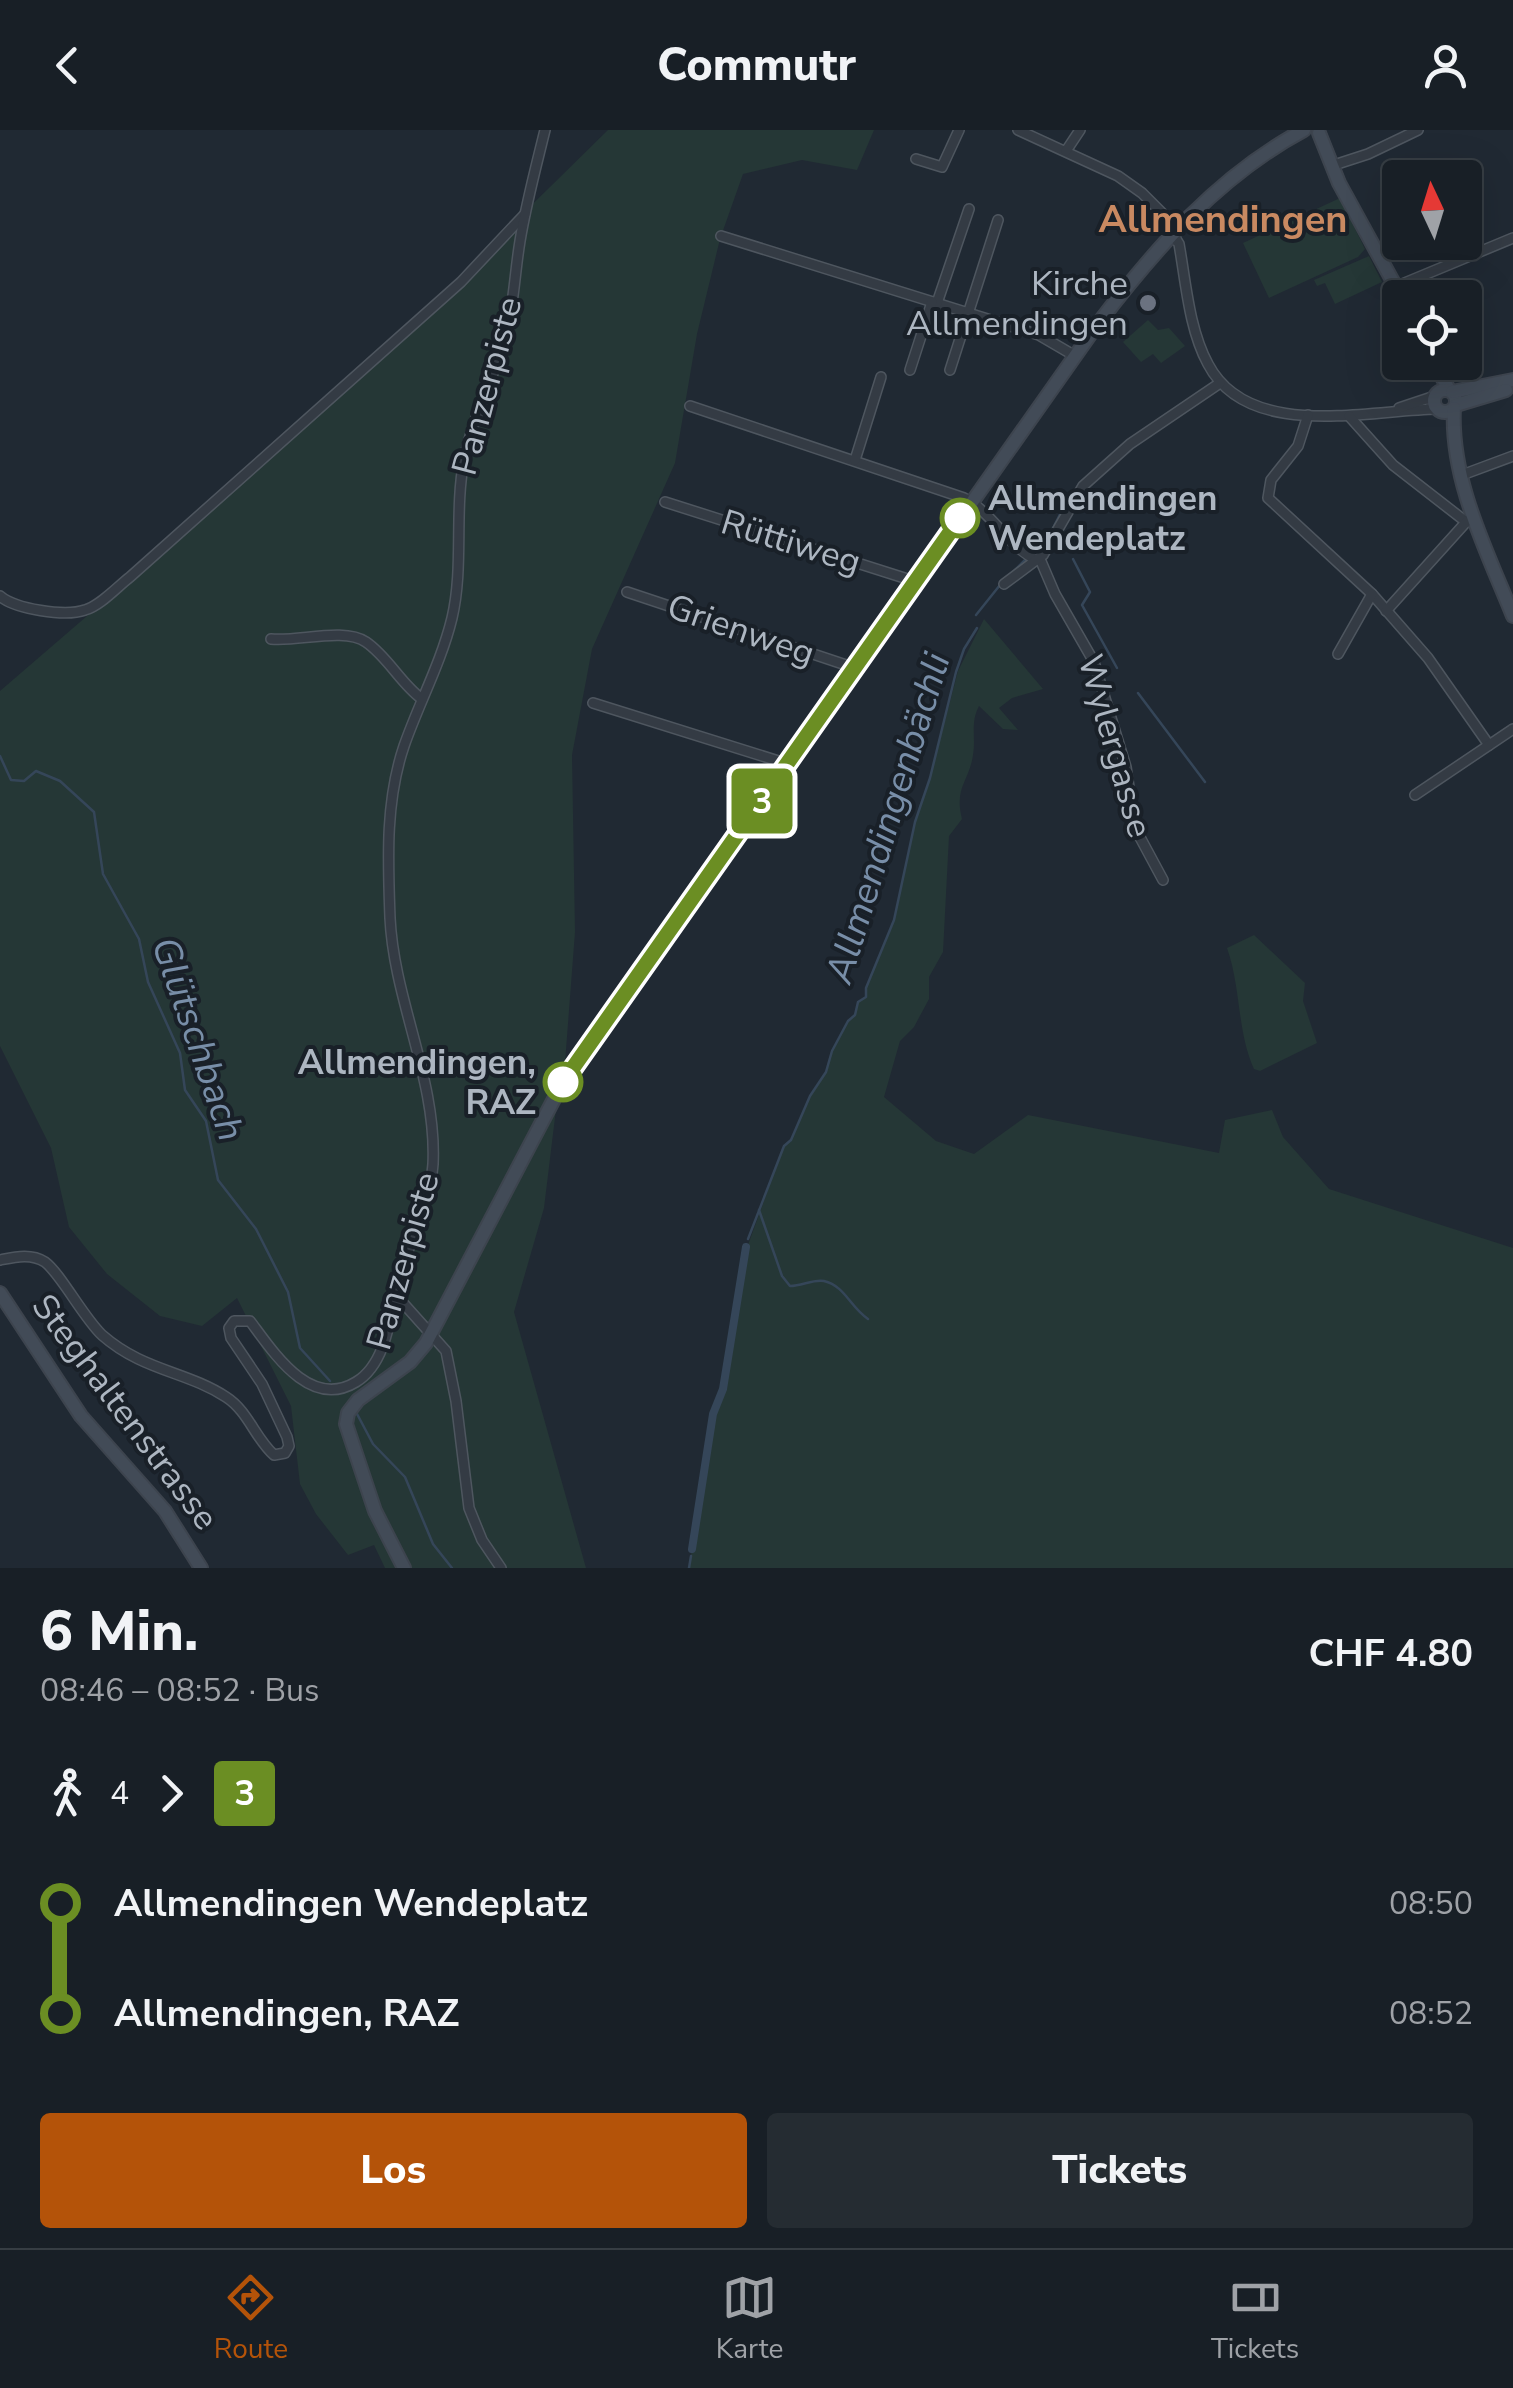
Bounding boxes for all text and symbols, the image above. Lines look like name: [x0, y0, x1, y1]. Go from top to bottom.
text: Commutr: [657, 35, 856, 96]
icon: back: [40, 38, 95, 93]
icon: person: [1418, 38, 1473, 93]
north arrow: [1382, 160, 1482, 260]
map controls: [1382, 160, 1482, 380]
district label: Allmendingen: [1098, 194, 1348, 245]
place label: Kirche Allmendingen: [906, 260, 1128, 347]
button: locate: [1382, 280, 1482, 380]
street label: Panzerpiste: [441, 292, 533, 480]
marker: Kirche Allmendingen: [1137, 292, 1159, 314]
place label: Allmendingen Wendeplatz: [988, 475, 1218, 562]
street label: Rüttiweg: [715, 499, 867, 585]
marker: Allmendingen Wendeplatz: [941, 499, 979, 537]
street label: Grienweg: [661, 583, 821, 677]
water label: Allmendingenbächli: [813, 646, 963, 990]
street label: Wylergasse: [1066, 649, 1164, 843]
line badge: 3: [730, 768, 794, 834]
text: 3: [751, 778, 773, 825]
water label: Glütschbach: [139, 930, 257, 1148]
place label: Allmendingen, RAZ: [298, 1039, 536, 1126]
marker: Allmendingen, RAZ: [544, 1063, 582, 1101]
street label: Panzerpiste: [355, 1167, 451, 1355]
street label: Steghaltenstrasse: [21, 1285, 229, 1539]
text: 6 Min.: [40, 1594, 198, 1669]
text: CHF 4.80: [1308, 1628, 1473, 1679]
text: 08:46 – 08:52 · Bus: [40, 1669, 319, 1712]
icon: walk: [40, 1766, 95, 1821]
icon: forward: [144, 1766, 199, 1821]
text: 3: [234, 1770, 255, 1817]
text: 4: [110, 1772, 129, 1815]
text: Allmendingen Wendeplatz: [114, 1878, 588, 1929]
text: 08:50: [1389, 1882, 1473, 1925]
text: Allmendingen, RAZ: [114, 1988, 459, 2039]
text: 08:52: [1389, 1992, 1473, 2035]
button: Los: [40, 2113, 747, 2228]
button: Tickets: [767, 2113, 1473, 2228]
tab: Route: [214, 2270, 288, 2368]
tab: Karte: [716, 2270, 783, 2368]
tab: Tickets: [1211, 2270, 1299, 2368]

